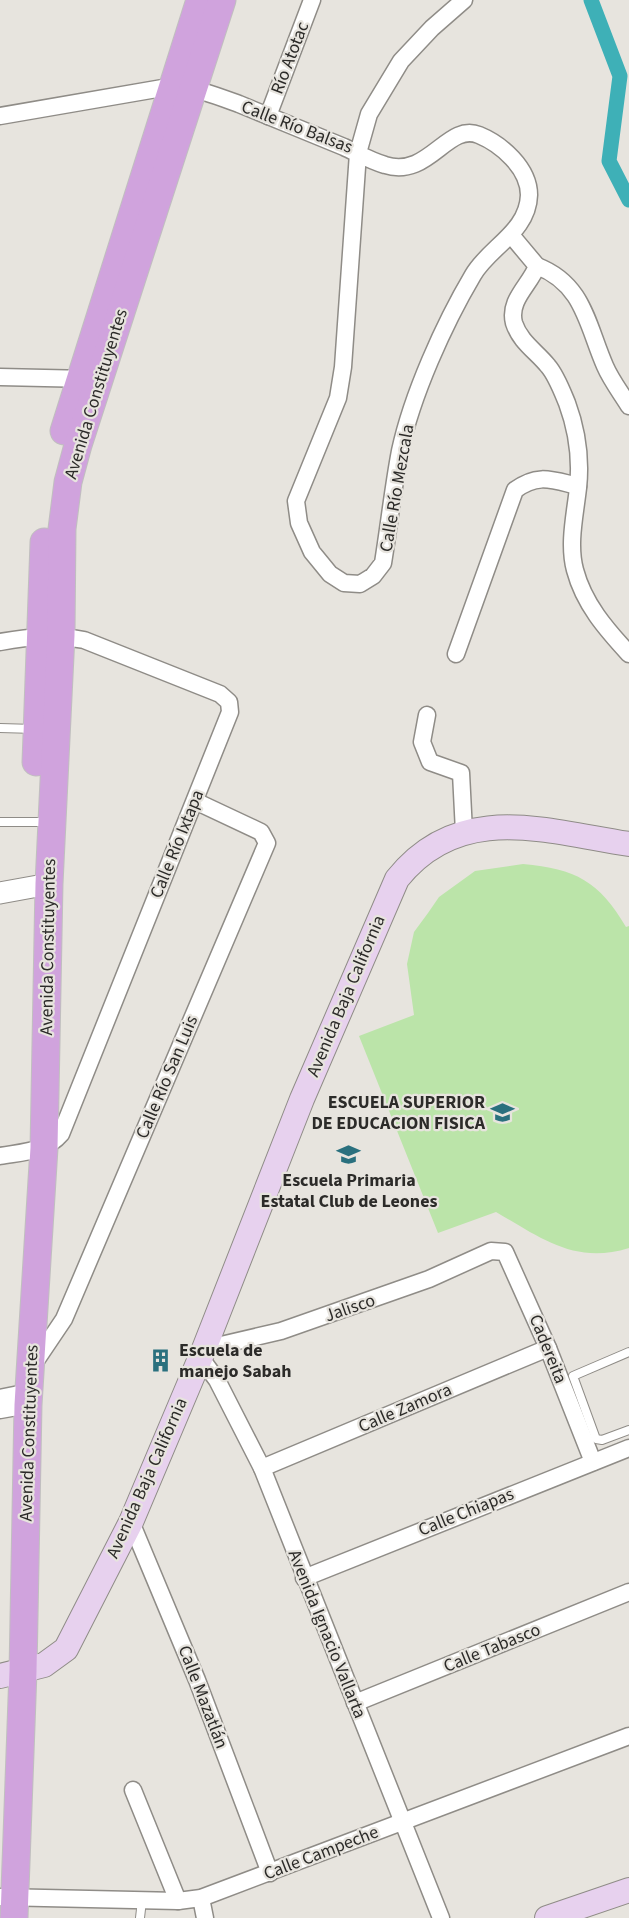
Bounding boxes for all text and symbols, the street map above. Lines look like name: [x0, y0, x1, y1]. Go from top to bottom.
street label: Río Atotac: [265, 18, 315, 98]
street label: Calle Río Balsas: [238, 94, 356, 160]
street label: Avenida Constituyentes: [58, 306, 134, 482]
street label: Calle Río Mezcala: [373, 422, 421, 554]
street label: Calle Río Ixtapa: [144, 786, 210, 902]
street label: Avenida Constituyentes: [34, 858, 62, 1036]
street label: Avenida Baja California: [301, 911, 391, 1081]
street label: Calle Río San Luis: [130, 1012, 204, 1142]
place label: ESCUELA SUPERIOR DE EDUCACION FISICA: [311, 1090, 486, 1136]
school or university icon: ESCUELA SUPERIOR DE EDUCACION FISICA: [490, 1099, 516, 1125]
school or university icon: Escuela Primaria Estatal Club de Leones: [336, 1141, 362, 1167]
place label: Escuela Primaria Estatal Club de Leones: [261, 1168, 437, 1214]
street label: Jalisco: [321, 1288, 379, 1328]
street label: Cadereita: [523, 1311, 573, 1387]
place label: Escuela de manejo Sabah: [179, 1338, 292, 1384]
street label: Avenida Constituyentes: [13, 1344, 45, 1522]
building icon: Escuela de manejo Sabah: [148, 1347, 174, 1373]
street label: Calle Zamora: [355, 1377, 455, 1439]
street label: Avenida Baja California: [100, 1394, 194, 1562]
street label: Calle Chiapas: [415, 1481, 517, 1543]
street label: Avenida Ignacio Vallarta: [282, 1546, 372, 1722]
street label: Calle Tabasco: [440, 1617, 544, 1679]
street label: Calle Mazatlán: [172, 1642, 234, 1752]
street label: Calle Campeche: [260, 1820, 382, 1886]

